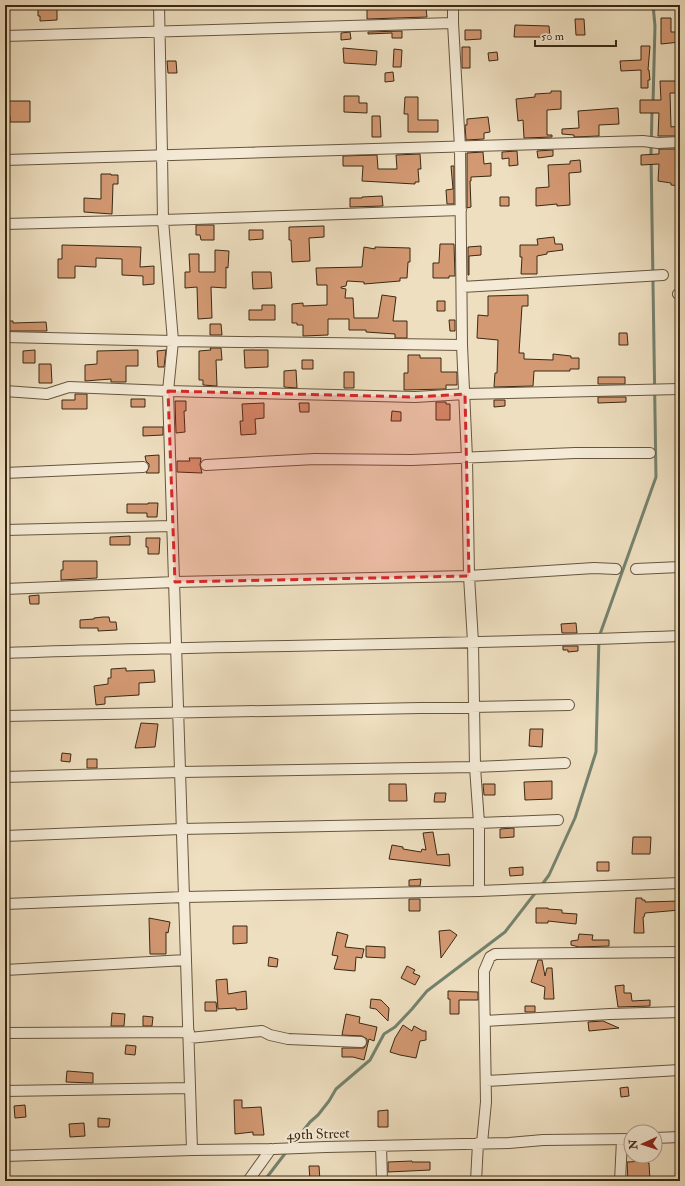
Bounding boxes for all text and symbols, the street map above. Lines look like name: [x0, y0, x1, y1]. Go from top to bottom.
scale bar: [535, 22, 616, 48]
text: 50 m: [541, 29, 565, 44]
street label: 49th Street: [286, 1124, 350, 1144]
north arrow: [623, 1124, 663, 1164]
text: N: [627, 1138, 640, 1151]

